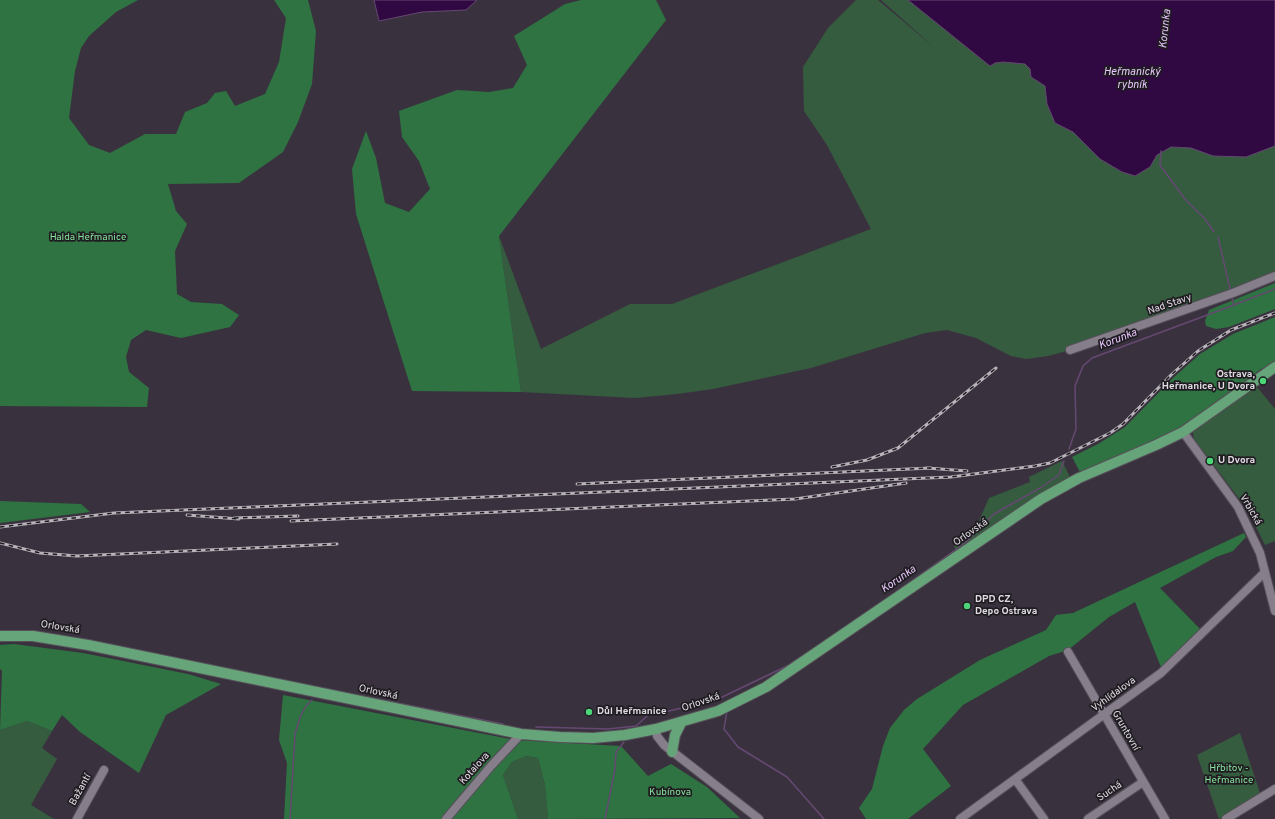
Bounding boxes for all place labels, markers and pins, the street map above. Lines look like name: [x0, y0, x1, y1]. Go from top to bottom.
place label: Ostrava, Heřmanice, U Dvora: [1162, 369, 1255, 392]
marker: Ostrava, Heřmanice, U Dvora: [1258, 376, 1268, 386]
place label: U Dvora: [1218, 455, 1255, 467]
marker: U Dvora: [1205, 456, 1215, 466]
place label: DPD CZ, Depo Ostrava: [975, 594, 1037, 618]
marker: DPD CZ, Depo Ostrava: [962, 601, 972, 611]
place label: Důl Heřmanice: [597, 706, 667, 718]
marker: Důl Heřmanice: [584, 707, 594, 717]

